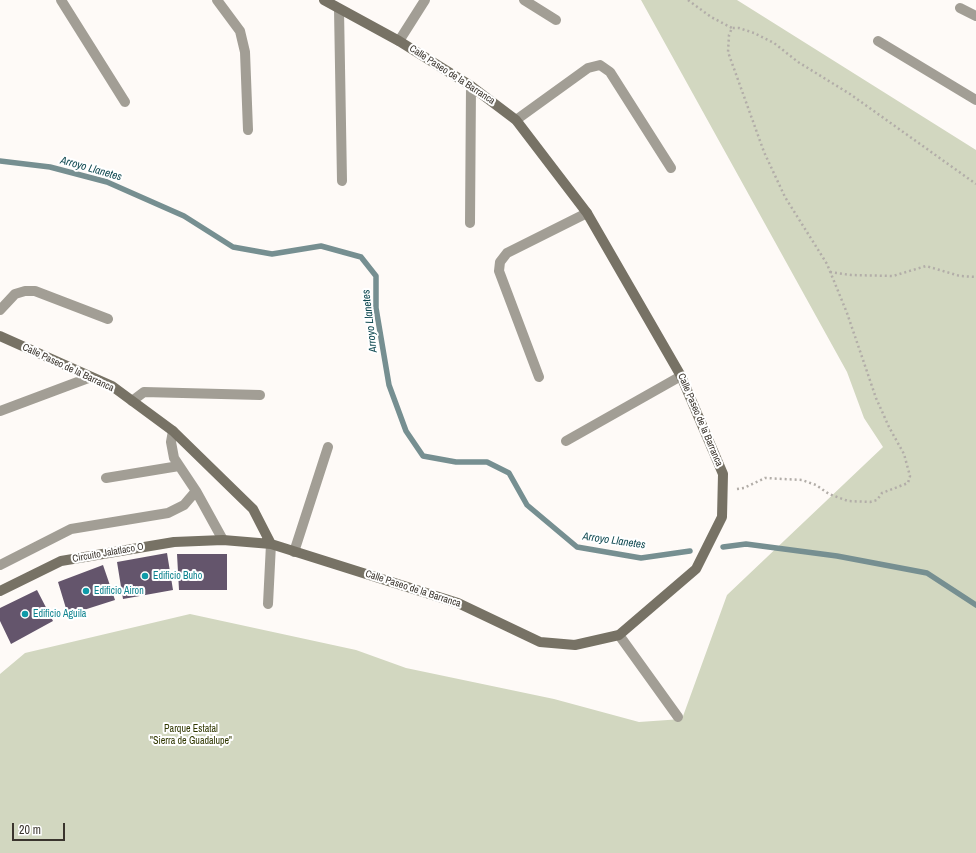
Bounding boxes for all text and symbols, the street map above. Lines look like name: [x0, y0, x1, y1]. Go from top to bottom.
street label: Calle Paseo de la Barranca: [407, 43, 497, 107]
water label: Arroyo Llanetes: [59, 154, 123, 184]
water label: Arroyo Llanetes: [360, 289, 380, 353]
street label: Calle Paseo de la Barranca: [20, 341, 116, 395]
street label: Calle Paseo de la Barranca: [675, 372, 725, 468]
water label: Arroyo Llanetes: [582, 530, 646, 552]
street label: Circuito Jalatlaco O: [72, 541, 144, 565]
street label: Calle Paseo de la Barranca: [364, 568, 462, 610]
place label: Edificio Buho: [153, 570, 202, 582]
marker: Edificio Buho: [140, 571, 150, 581]
place label: Edificio Airon: [94, 585, 144, 597]
marker: Edificio Airon: [81, 586, 91, 596]
place label: Edificio Aguila: [33, 608, 86, 620]
marker: Edificio Aguila: [20, 609, 30, 619]
park label: Parque Estatal "Sierra de Guadalupe": [150, 723, 232, 746]
scale bar: [14, 815, 67, 841]
text: 20 m: [19, 822, 41, 838]

